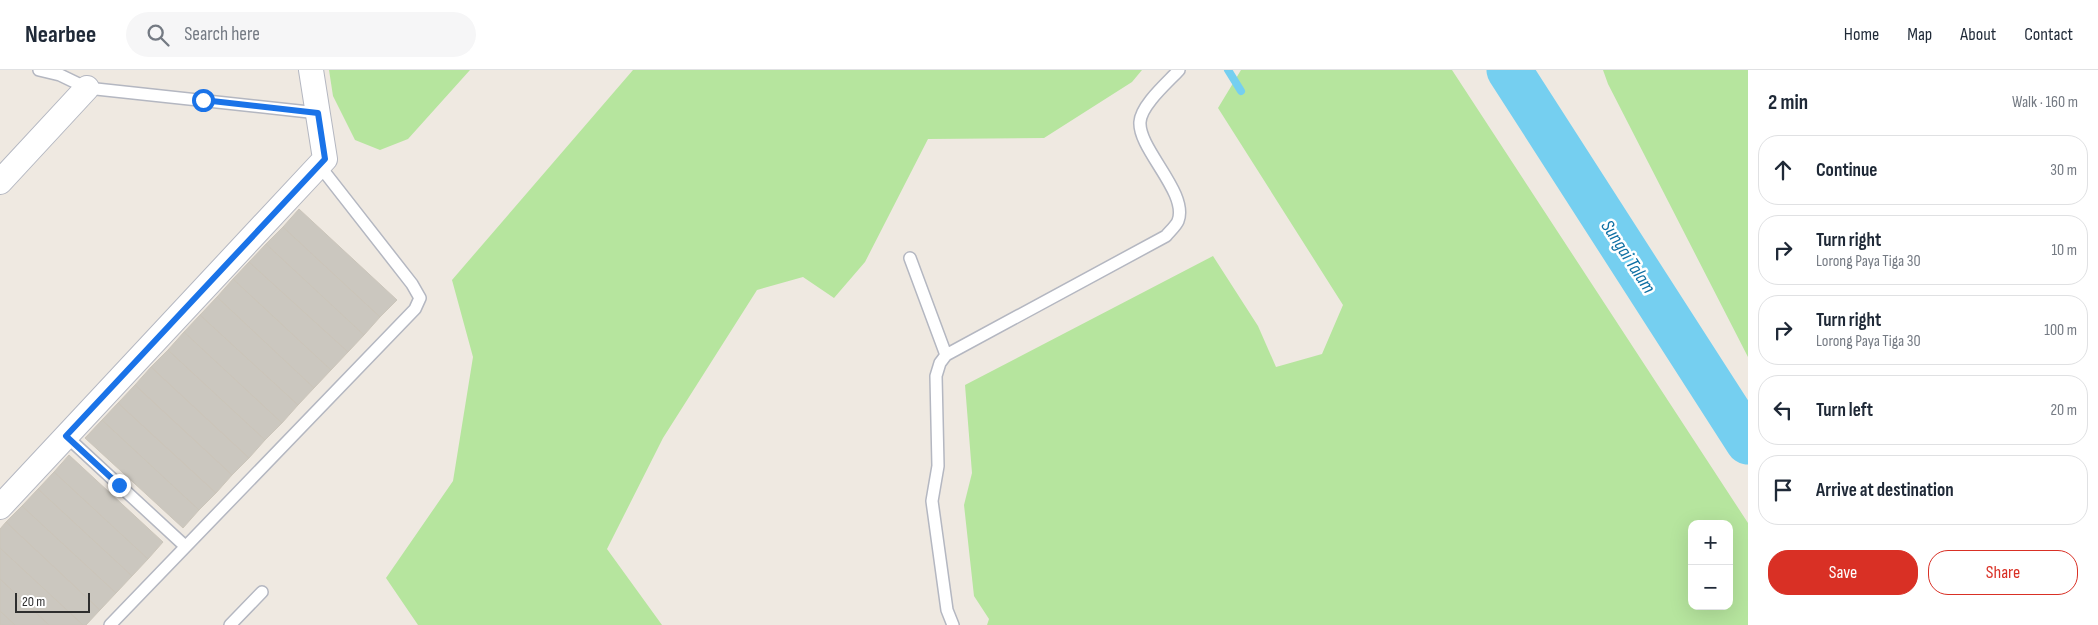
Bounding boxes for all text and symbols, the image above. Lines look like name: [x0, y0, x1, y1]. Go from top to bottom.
search box: [126, 12, 476, 57]
text: Nearbee: [25, 20, 96, 49]
icon: search: [144, 21, 172, 49]
text: Search here: [184, 23, 260, 46]
text: Home: [1844, 24, 1879, 45]
text: Map: [1907, 24, 1932, 45]
text: About: [1960, 24, 1996, 45]
text: Contact: [2024, 24, 2073, 45]
route start: [192, 89, 215, 112]
text: 2 min: [1768, 90, 1808, 115]
text: Walk · 160 m: [2012, 93, 2078, 112]
icon: ahead: [1769, 156, 1797, 184]
text: Continue: [1816, 159, 1877, 182]
text: 30 m: [2050, 161, 2077, 180]
water label: Sungai Talam: [1596, 216, 1660, 298]
text: Turn right: [1816, 229, 1881, 252]
icon: right: [1769, 236, 1797, 264]
text: 10 m: [2051, 241, 2077, 260]
text: Lorong Paya Tiga 30: [1816, 252, 1921, 271]
text: Turn right: [1816, 309, 1881, 332]
icon: right: [1769, 316, 1797, 344]
text: 100 m: [2044, 321, 2077, 340]
text: Lorong Paya Tiga 30: [1816, 332, 1921, 351]
icon: left: [1769, 396, 1797, 424]
text: Turn left: [1816, 399, 1873, 422]
text: 20 m: [2050, 401, 2077, 420]
route end: [108, 474, 131, 497]
icon: arrive: [1769, 476, 1797, 504]
text: Arrive at destination: [1816, 479, 1954, 502]
map controls: [1688, 520, 1733, 610]
button: +: [1688, 520, 1733, 565]
button: Save: [1768, 550, 1918, 595]
button: Share: [1928, 550, 2078, 595]
button: −: [1688, 565, 1733, 610]
scale bar: [15, 590, 90, 613]
text: 20 m: [22, 593, 45, 610]

